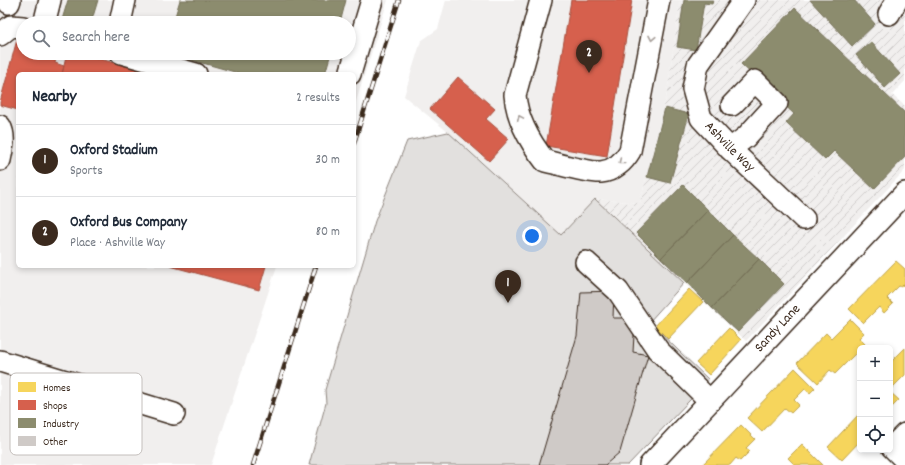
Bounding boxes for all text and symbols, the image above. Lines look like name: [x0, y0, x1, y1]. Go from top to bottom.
search box: [16, 16, 356, 60]
icon: search: [30, 27, 52, 49]
text: Search here: [62, 27, 130, 49]
one-way arrow: [648, 35, 656, 41]
pin: 2: [576, 40, 602, 73]
text: Nearby: [32, 86, 76, 110]
text: 2 results: [296, 89, 340, 108]
one-way arrow: [517, 114, 525, 122]
street label: Ashville Way: [699, 117, 759, 178]
text: Oxford Stadium: [70, 140, 158, 162]
text: 1: [44, 151, 46, 170]
text: 30 m: [315, 151, 340, 170]
one-way arrow: [618, 158, 625, 165]
text: Sports: [70, 162, 103, 181]
text: Oxford Bus Company: [70, 212, 187, 234]
text: 2: [42, 223, 48, 242]
text: 80 m: [316, 223, 340, 242]
your location: [522, 226, 542, 246]
text: Place · Ashville Way: [70, 234, 165, 253]
pin: 1: [495, 270, 521, 303]
street label: Sandy Lane: [750, 300, 806, 357]
map controls: [857, 345, 893, 453]
button: +: [857, 345, 893, 381]
legend: [10, 373, 142, 455]
text: Homes: [43, 381, 71, 397]
button: −: [857, 381, 893, 417]
text: Shops: [43, 399, 68, 415]
text: Industry: [43, 417, 79, 433]
button: locate: [857, 417, 893, 453]
text: Other: [43, 435, 68, 451]

